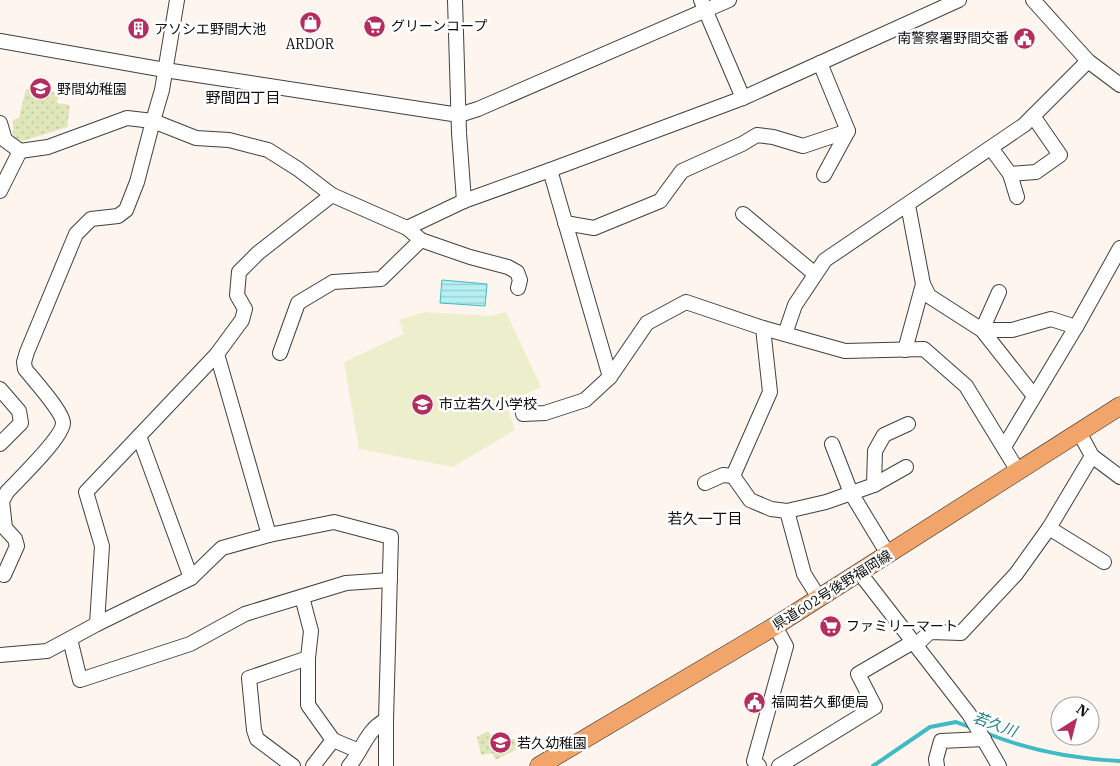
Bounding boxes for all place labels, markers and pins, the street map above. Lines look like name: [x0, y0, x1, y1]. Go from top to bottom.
shop icon: ARDOR: [298, 10, 322, 34]
supermarket icon: グリーンコープ: [363, 14, 387, 38]
building icon: アソシエ野間大池: [126, 17, 150, 41]
place label: グリーンコープ: [391, 17, 487, 35]
place label: アソシエ野間大池: [154, 20, 266, 38]
public building icon: 南警察署野間交番: [1013, 26, 1037, 50]
place label: 南警察署野間交番: [897, 29, 1009, 47]
place label: ARDOR: [286, 35, 335, 53]
school or university icon: 野間幼稚園: [29, 77, 53, 101]
place label: 野間幼稚園: [57, 80, 127, 98]
school or university icon: 市立若久小学校: [411, 392, 435, 416]
place label: 市立若久小学校: [439, 395, 537, 413]
supermarket icon: ファミリーマート: [818, 614, 842, 638]
place label: ファミリーマート: [846, 617, 958, 635]
public building icon: 福岡若久郵便局: [743, 690, 767, 714]
place label: 福岡若久郵便局: [771, 693, 869, 711]
school or university icon: 若久幼稚園: [489, 731, 513, 755]
place label: 若久幼稚園: [517, 734, 587, 752]

